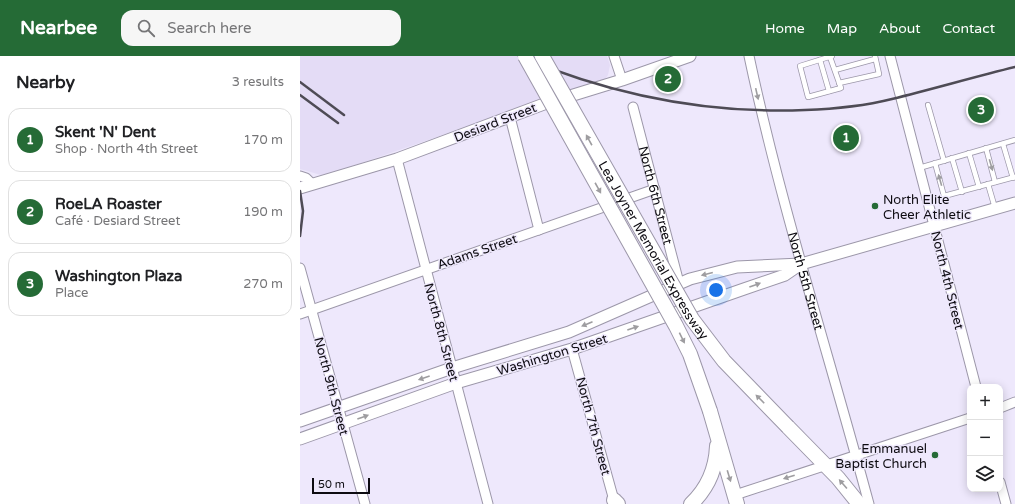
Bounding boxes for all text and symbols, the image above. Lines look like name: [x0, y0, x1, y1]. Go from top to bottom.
search box: [121, 10, 401, 46]
text: Nearbee: [20, 17, 97, 39]
icon: search: [135, 17, 157, 39]
text: Search here: [167, 19, 252, 37]
text: Home: [765, 20, 805, 37]
text: Map: [827, 20, 857, 37]
text: About: [879, 20, 921, 37]
text: Contact: [943, 20, 995, 37]
pin: 2: [655, 64, 681, 94]
text: Nearby: [16, 72, 75, 93]
text: 3 results: [232, 74, 284, 90]
one-way arrow: [755, 88, 761, 100]
pin: 3: [968, 95, 994, 125]
street label: Desiard Street: [452, 100, 539, 146]
text: Skent 'N' Dent: [55, 123, 156, 141]
pin: 1: [833, 123, 859, 153]
text: 1: [26, 132, 34, 148]
text: 170 m: [243, 132, 283, 148]
one-way arrow: [586, 134, 593, 146]
text: Shop · North 4th Street: [55, 141, 198, 157]
street label: North 6th Street: [635, 144, 676, 246]
street label: Lea Joyner Memorial Expressway: [595, 158, 712, 343]
one-way arrow: [988, 160, 994, 172]
one-way arrow: [936, 174, 942, 186]
one-way arrow: [595, 182, 602, 194]
place label: North Elite Cheer Athletic: [883, 192, 971, 223]
text: RoeLA Roaster: [55, 195, 162, 213]
marker: North Elite Cheer Athletic: [870, 201, 880, 211]
text: 2: [26, 204, 34, 220]
text: 190 m: [243, 204, 283, 220]
text: Café · Desiard Street: [55, 213, 180, 229]
street label: North 4th Street: [927, 229, 967, 331]
street label: North 5th Street: [784, 230, 827, 332]
street label: Adams Street: [435, 231, 520, 273]
text: Washington Plaza: [55, 267, 183, 285]
one-way arrow: [701, 272, 714, 278]
text: 3: [26, 276, 34, 292]
text: 270 m: [243, 276, 283, 292]
your location: [706, 280, 726, 300]
street label: North 8th Street: [420, 281, 462, 383]
one-way arrow: [750, 282, 762, 288]
text: Place: [55, 285, 88, 301]
one-way arrow: [581, 321, 593, 327]
one-way arrow: [627, 324, 639, 330]
street label: Washington Street: [495, 331, 609, 379]
one-way arrow: [679, 333, 685, 344]
street label: North 9th Street: [310, 335, 352, 437]
one-way arrow: [418, 375, 430, 381]
street label: North 7th Street: [572, 375, 614, 477]
map controls: [967, 384, 1003, 492]
button: +: [967, 384, 1003, 420]
one-way arrow: [755, 394, 765, 404]
one-way arrow: [358, 414, 370, 420]
button: −: [967, 420, 1003, 456]
place label: Emmanuel Baptist Church: [835, 441, 927, 472]
marker: Emmanuel Baptist Church: [930, 450, 940, 460]
button: layers: [967, 456, 1003, 492]
one-way arrow: [726, 470, 732, 482]
one-way arrow: [783, 474, 795, 480]
scale bar: [312, 476, 370, 495]
text: 50 m: [318, 478, 345, 491]
one-way arrow: [839, 479, 848, 489]

